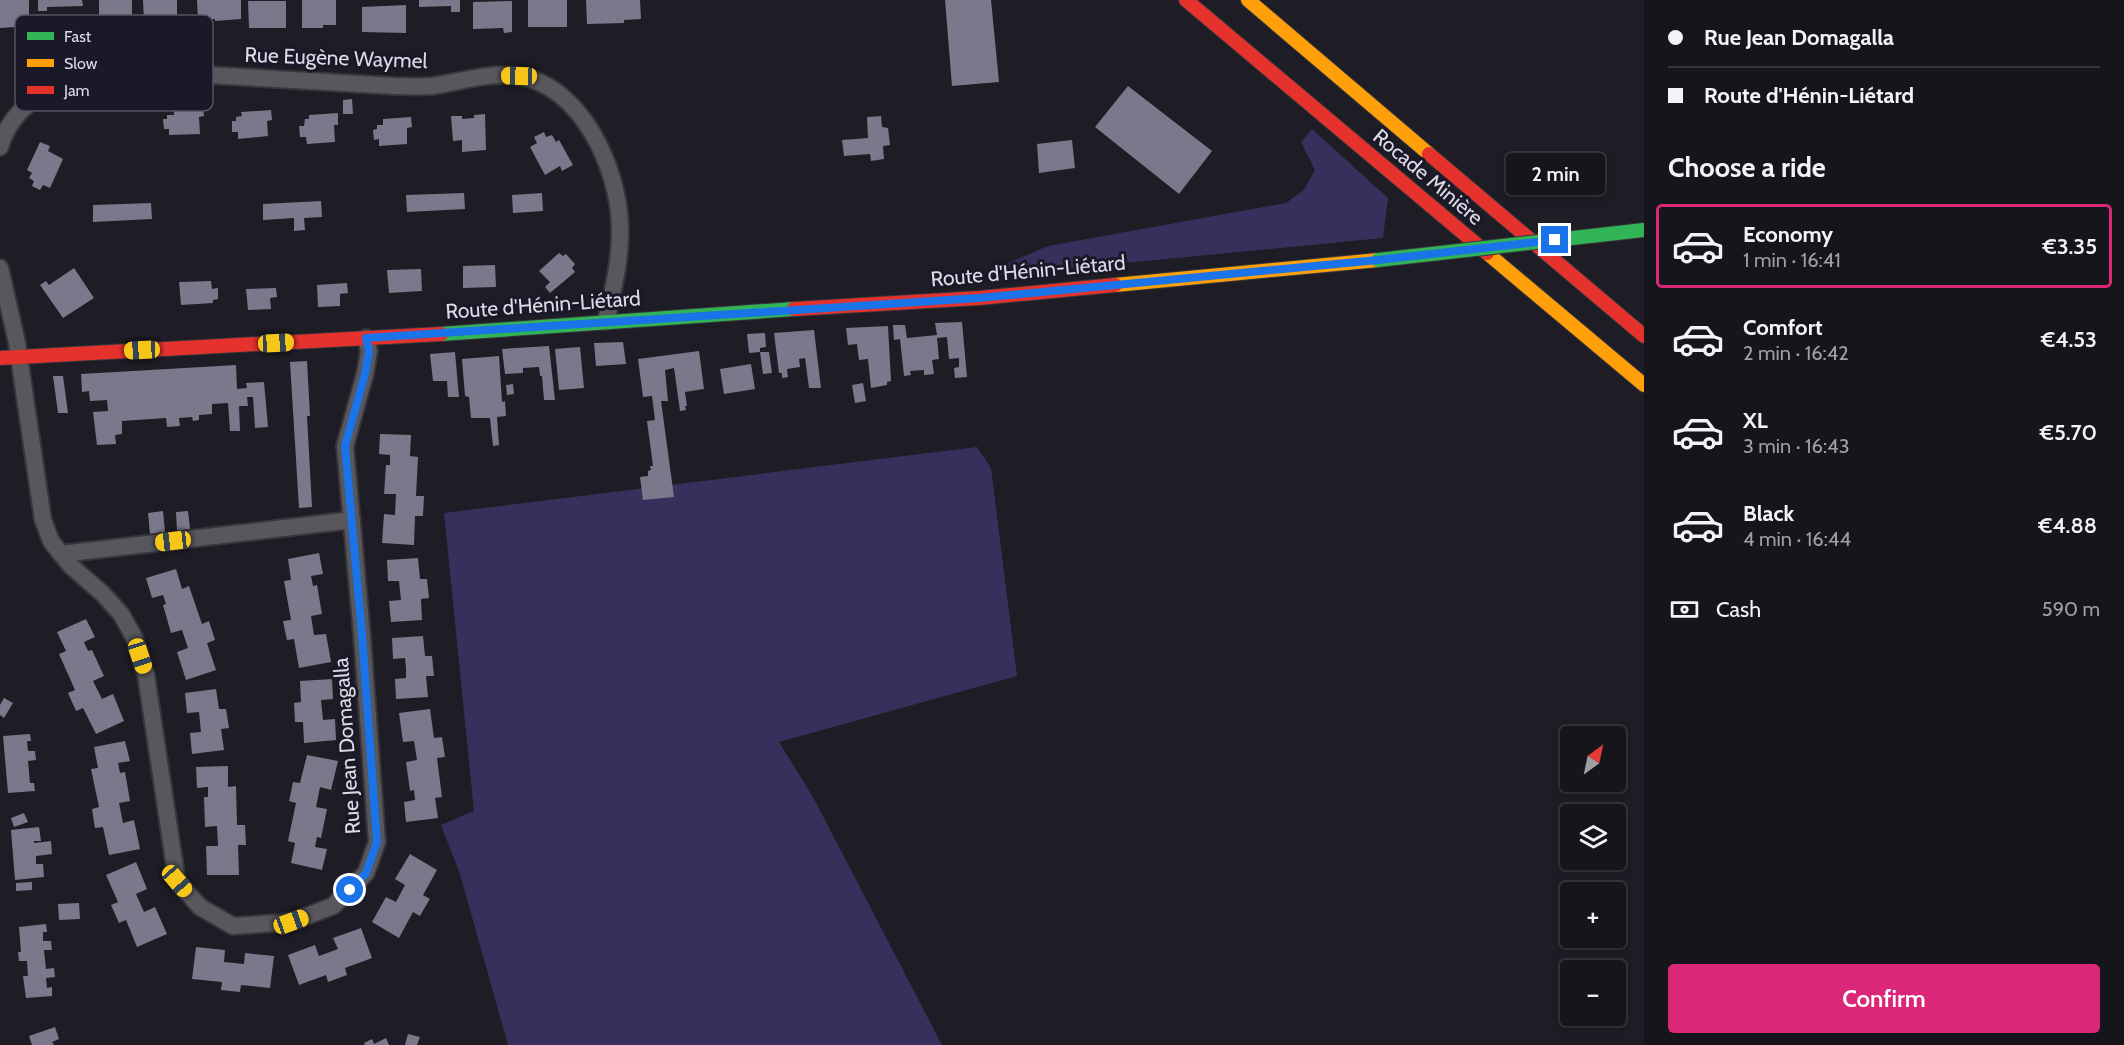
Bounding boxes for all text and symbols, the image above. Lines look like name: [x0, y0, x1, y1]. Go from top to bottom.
legend: [15, 15, 213, 111]
text: Rue Jean Domagalla: [1704, 24, 1894, 51]
text: Fast: [64, 27, 92, 46]
street label: Rue Eugène Waymel: [244, 42, 428, 73]
text: Slow: [64, 54, 98, 73]
car: [501, 67, 537, 85]
text: Jam: [63, 81, 90, 100]
text: Route d'Hénin-Liétard: [1704, 82, 1914, 109]
street label: Rocade Minière: [1368, 123, 1489, 230]
text: Choose a ride: [1668, 151, 1826, 184]
callout: 2 min: [1506, 153, 1604, 195]
text: 2 min: [1531, 162, 1580, 186]
icon: car: [1671, 219, 1725, 273]
text: Economy: [1743, 221, 1833, 248]
route end: [1541, 226, 1568, 253]
text: €3.35: [2042, 233, 2097, 260]
text: 1 min · 16:41: [1743, 248, 1841, 272]
street label: Route d'Hénin-Liétard: [929, 250, 1126, 291]
street label: Route d'Hénin-Liétard: [445, 285, 641, 324]
icon: car: [1671, 312, 1725, 366]
text: Comfort: [1743, 314, 1822, 341]
text: €4.53: [2041, 326, 2097, 353]
car: [258, 333, 294, 353]
car: [124, 340, 160, 360]
text: 2 min · 16:42: [1743, 341, 1849, 365]
icon: car: [1671, 405, 1725, 459]
text: XL: [1743, 407, 1768, 434]
text: €5.70: [2040, 419, 2097, 446]
text: 3 min · 16:43: [1743, 434, 1849, 458]
icon: car: [1671, 498, 1725, 552]
text: Black: [1743, 500, 1794, 527]
text: €4.88: [2038, 512, 2097, 539]
text: 4 min · 16:44: [1743, 527, 1851, 551]
car: [154, 530, 192, 552]
icon: cash: [1668, 593, 1701, 626]
text: Cash: [1716, 596, 1761, 623]
text: 590 m: [2042, 597, 2100, 621]
car: [126, 636, 154, 676]
street label: Rue Jean Domagalla: [328, 657, 365, 835]
north arrow: [1560, 726, 1626, 792]
map controls: [1560, 726, 1626, 1026]
button: layers: [1560, 804, 1626, 870]
car: [158, 862, 196, 900]
route start: [336, 876, 363, 903]
button: +: [1560, 882, 1626, 948]
car: [271, 907, 311, 937]
button: −: [1560, 960, 1626, 1026]
button: Confirm: [1668, 964, 2100, 1033]

